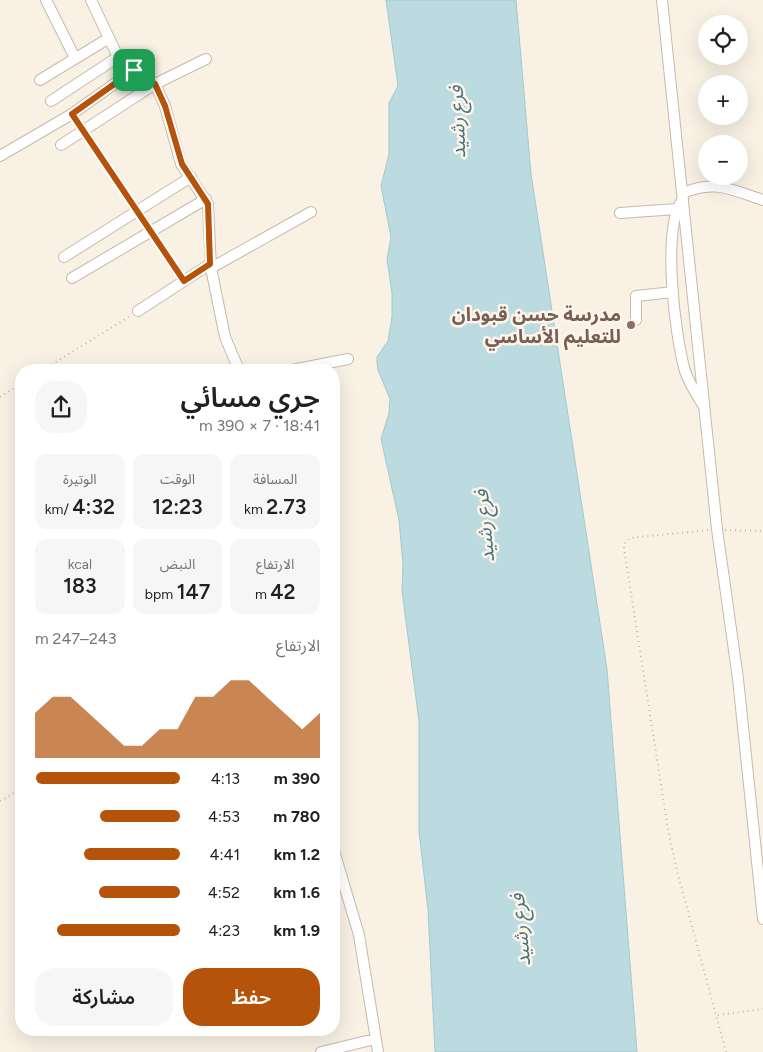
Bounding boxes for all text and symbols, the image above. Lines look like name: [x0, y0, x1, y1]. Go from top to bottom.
map controls: [698, 15, 748, 185]
button: locate: [698, 15, 748, 65]
pin: [113, 49, 155, 91]
icon: arrive: [120, 56, 148, 84]
button: +: [698, 75, 748, 125]
water label: فرع رشيد: [444, 84, 473, 159]
button: −: [698, 135, 748, 185]
place label: مدرسة حسن قبودان للتعليم الأساسي: [452, 303, 621, 351]
marker: مدرسة حسن قبودان للتعليم الأساسي: [625, 319, 637, 331]
text: جري مسائي: [181, 380, 320, 414]
button: share: [35, 381, 87, 433]
text: 18:41 · 7 × 390 m: [199, 416, 320, 435]
text: الوتيرة: [63, 471, 97, 488]
text: الوقت: [160, 471, 195, 488]
text: المسافة: [253, 471, 297, 488]
water label: فرع رشيد: [469, 488, 502, 563]
text: 4:32: [72, 494, 115, 519]
text: 12:23: [152, 494, 203, 519]
text: 2.73: [266, 494, 306, 519]
text: /km: [45, 501, 72, 518]
text: km: [244, 501, 266, 518]
text: kcal: [68, 556, 92, 573]
text: النبض: [160, 556, 195, 573]
text: الارتفاع: [256, 556, 294, 573]
text: 183: [63, 573, 96, 598]
text: 147: [177, 579, 210, 604]
text: 42: [270, 579, 295, 604]
text: bpm: [145, 586, 177, 603]
text: m: [255, 586, 270, 603]
text: 243–247 m: [35, 629, 116, 648]
text: الارتفاع: [276, 636, 320, 655]
text: 4:13: [211, 769, 240, 788]
text: 390 m: [274, 769, 320, 788]
text: 4:53: [208, 807, 240, 826]
text: 780 m: [273, 807, 320, 826]
text: 4:41: [209, 845, 240, 864]
text: 1.2 km: [274, 845, 320, 864]
text: 4:52: [208, 883, 240, 902]
text: 1.6 km: [274, 883, 320, 902]
water label: فرع رشيد: [505, 892, 538, 967]
text: 4:23: [208, 921, 240, 940]
text: 1.9 km: [274, 921, 320, 940]
button: مشاركة: [35, 968, 173, 1026]
button: حفظ: [183, 968, 320, 1026]

